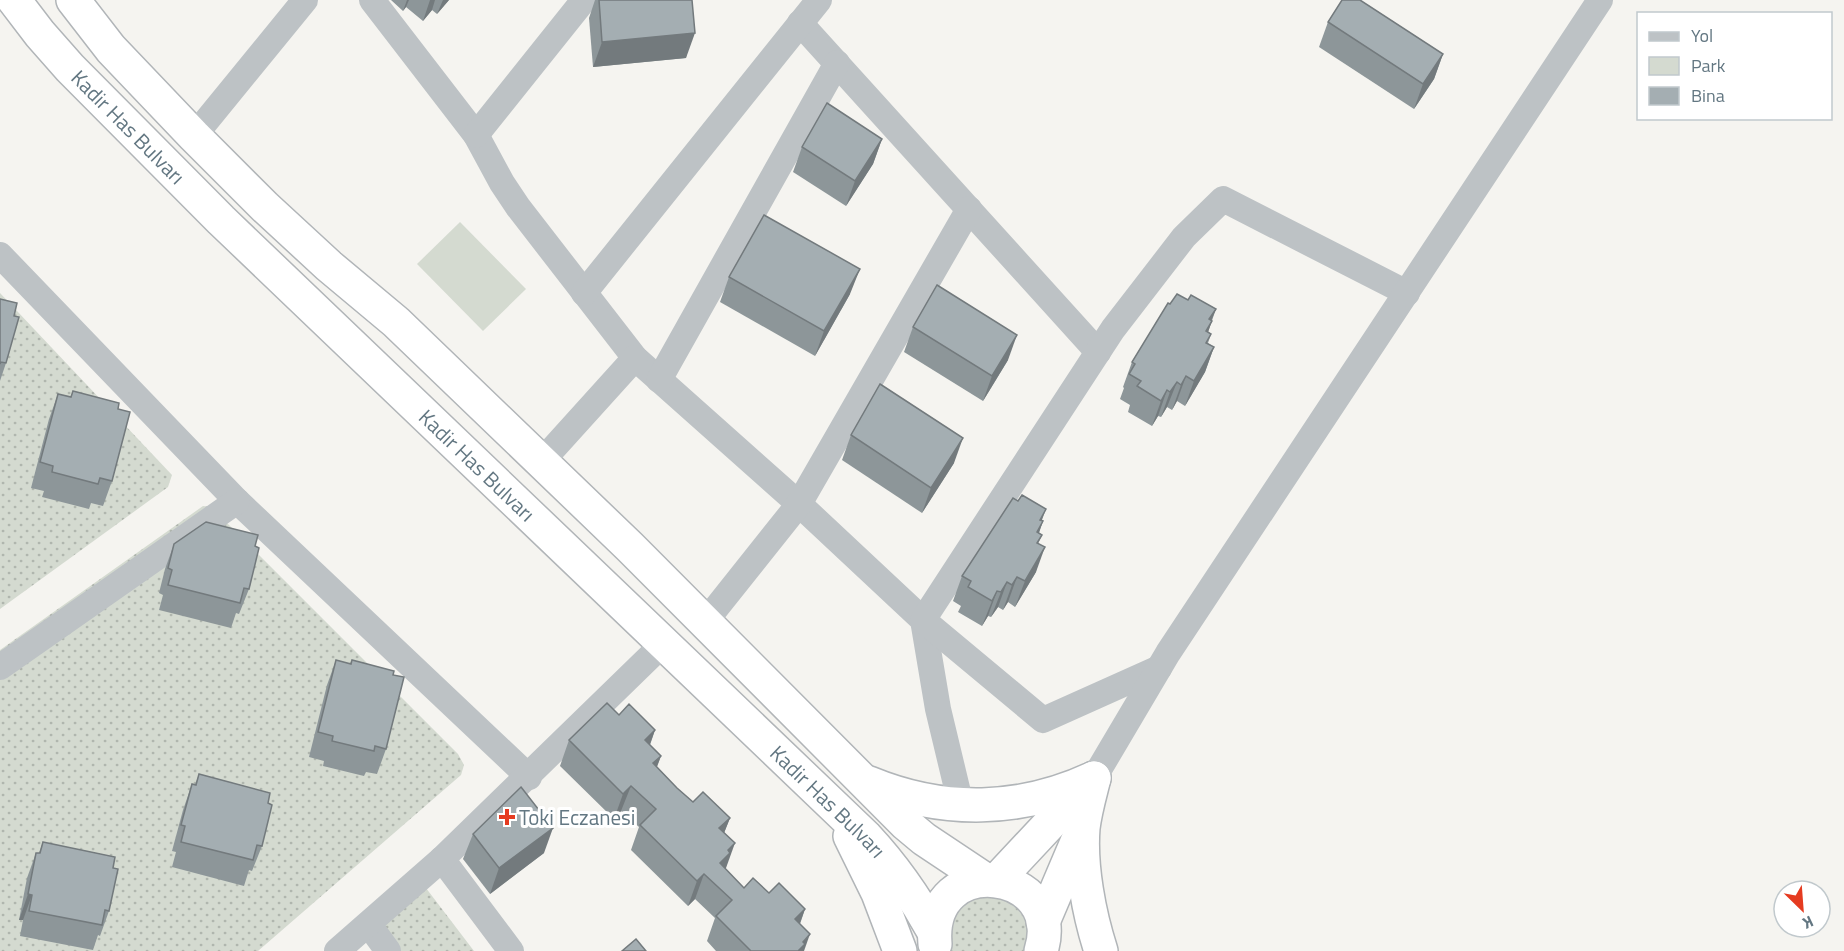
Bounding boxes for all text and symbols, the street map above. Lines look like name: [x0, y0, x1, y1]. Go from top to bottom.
legend: [1637, 12, 1832, 120]
text: Yol: [1691, 22, 1713, 49]
text: Park: [1691, 52, 1726, 79]
street label: Kadir Has Bulvarı: [64, 62, 193, 191]
text: Bina: [1691, 82, 1725, 109]
street label: Kadir Has Bulvarı: [412, 402, 543, 529]
street label: Kadir Has Bulvarı: [763, 737, 894, 865]
place label: Toki Eczanesi: [519, 801, 635, 833]
marker: Toki Eczanesi: [500, 810, 514, 824]
north arrow: [1772, 879, 1832, 939]
text: K: [1799, 910, 1818, 936]

